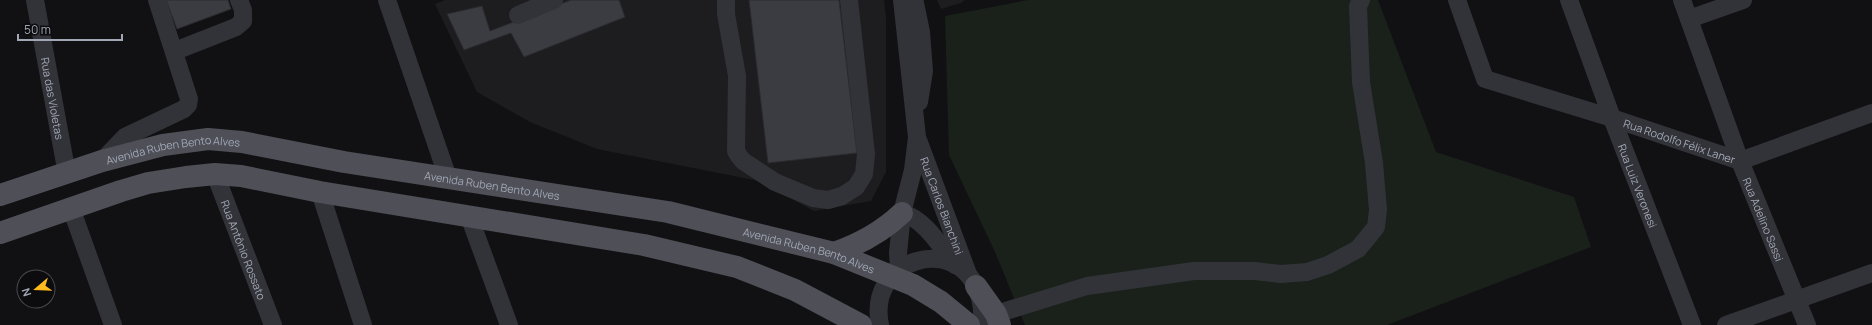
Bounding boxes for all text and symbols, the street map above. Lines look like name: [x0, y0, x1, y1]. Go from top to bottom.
scale bar: [18, 16, 122, 42]
text: 50 m: [24, 21, 51, 38]
street label: Rua das Violetas: [38, 56, 68, 141]
street label: Rua Rodolfo Félix Laner: [1622, 115, 1737, 166]
street label: Avenida Ruben Bento Alves: [104, 131, 241, 167]
street label: Rua Luiz Veronesi: [1615, 141, 1661, 230]
street label: Rua Carlos Bianchini: [917, 155, 968, 256]
street label: Avenida Ruben Bento Alves: [423, 167, 561, 203]
street label: Rua Adelino Sassi: [1740, 175, 1788, 263]
street label: Rua Antônio Rossato: [218, 198, 270, 302]
street label: Avenida Ruben Bento Alves: [742, 223, 877, 276]
north arrow: [16, 269, 56, 309]
text: N: [18, 286, 34, 299]

